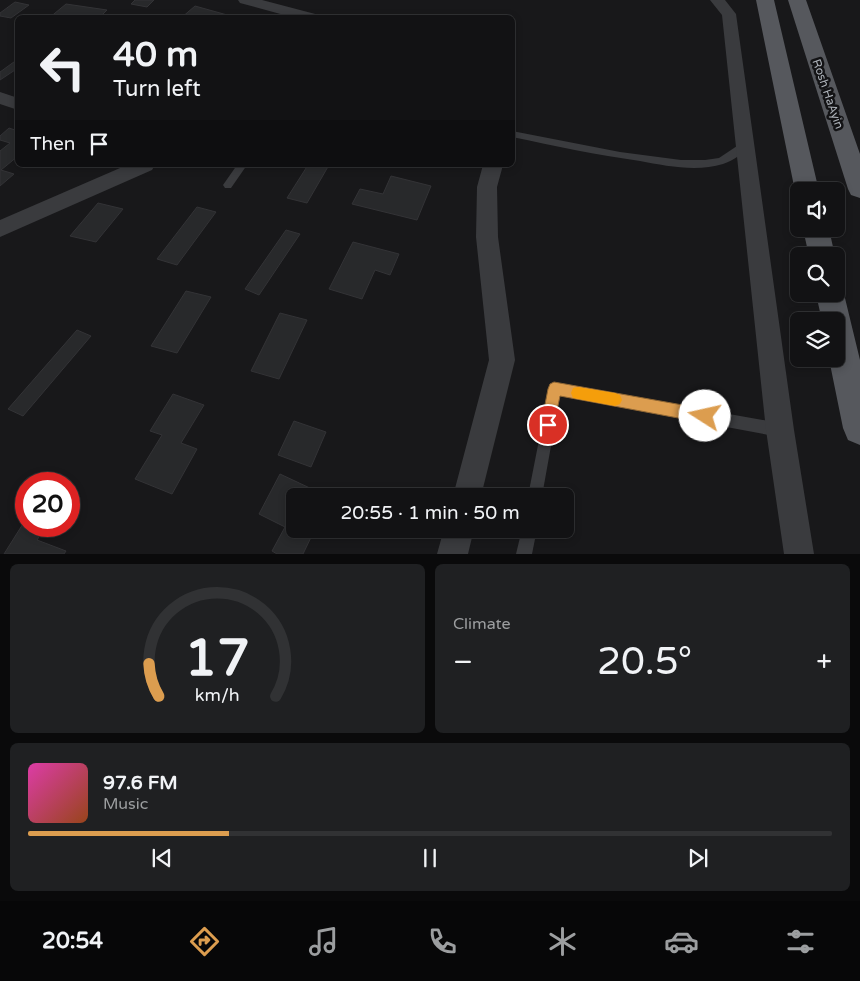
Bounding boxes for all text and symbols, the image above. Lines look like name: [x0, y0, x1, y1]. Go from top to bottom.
text: 40 m: [113, 34, 198, 76]
icon: left: [30, 35, 95, 100]
street label: Rosh HaAyin: [810, 57, 846, 131]
text: Turn left: [113, 76, 201, 102]
icon: arrive: [85, 130, 113, 158]
text: Then: [30, 133, 75, 155]
map controls: [790, 182, 845, 367]
button: sound: [790, 182, 845, 237]
button: search: [790, 247, 845, 302]
button: layers: [790, 312, 845, 367]
position arrow: [678, 389, 730, 441]
pin: [527, 404, 569, 446]
icon: arrive: [534, 411, 562, 439]
speed limit sign: 20: [15, 472, 80, 537]
text: 20:55 · 1 min · 50 m: [340, 502, 520, 524]
text: Climate: [453, 614, 511, 634]
text: 17: [185, 627, 250, 690]
text: 20.5°: [597, 639, 692, 685]
text: −: [453, 645, 473, 679]
text: +: [816, 645, 832, 679]
text: km/h: [195, 685, 240, 706]
text: 97.6 FM: [103, 772, 178, 794]
text: Music: [103, 794, 148, 814]
icon: previous: [148, 844, 176, 872]
icon: pause: [416, 844, 444, 872]
icon: next: [684, 844, 712, 872]
icon: directions: [187, 924, 222, 959]
icon: music: [306, 924, 341, 959]
icon: phone: [425, 924, 460, 959]
icon: climate: [545, 924, 580, 959]
icon: car: [664, 924, 699, 959]
icon: filters: [783, 924, 818, 959]
text: 20:54: [42, 928, 103, 954]

